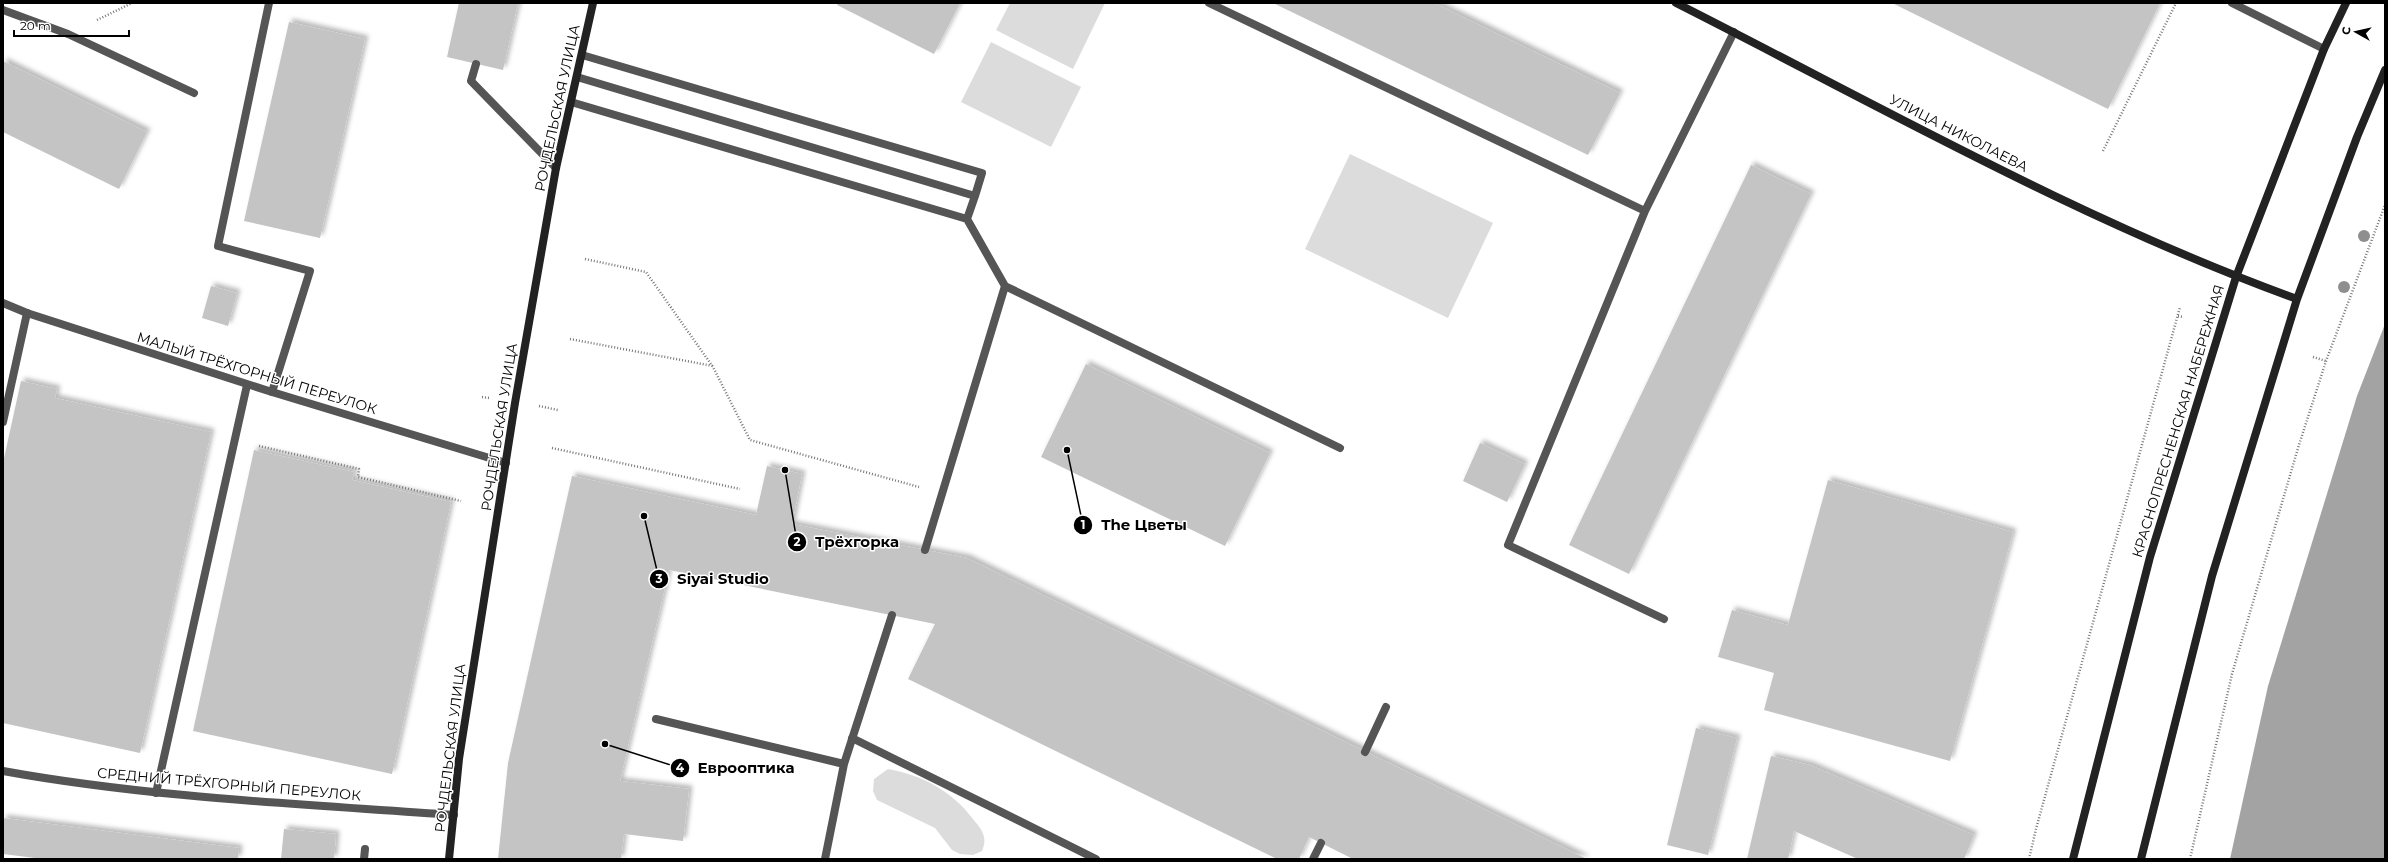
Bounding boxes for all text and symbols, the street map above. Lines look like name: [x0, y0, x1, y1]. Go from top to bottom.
scale bar: [14, 12, 129, 38]
north arrow: [2336, 12, 2376, 52]
text: 20 m: [20, 18, 51, 33]
street label: РОЧДЕЛЬСКАЯ УЛИЦА: [531, 22, 584, 193]
text: С: [2339, 26, 2354, 36]
street label: УЛИЦА НИКОЛАЕВА: [1887, 90, 2032, 176]
street label: КРАСНОПРЕСНЕНСКАЯ НАБЕРЕЖНАЯ: [2128, 282, 2228, 560]
street label: МАЛЫЙ ТРЁХГОРНЫЙ ПЕРЕУЛОК: [135, 328, 379, 418]
street label: РОЧДЕЛЬСКАЯ УЛИЦА: [477, 341, 521, 512]
callout: The Цветы: [1073, 512, 1194, 539]
text: The Цветы: [1101, 515, 1187, 534]
text: 1: [1081, 517, 1085, 532]
callout: Трёхгорка: [787, 528, 907, 555]
text: Трёхгорка: [815, 532, 899, 551]
text: 2: [793, 534, 801, 549]
callout: Siyai Studio: [649, 566, 777, 593]
text: Siyai Studio: [677, 569, 769, 588]
text: 3: [654, 571, 663, 586]
street label: РОЧДЕЛЬСКАЯ УЛИЦА: [431, 662, 469, 833]
callout: Еврооптика: [670, 754, 803, 781]
text: Еврооптика: [698, 758, 794, 777]
text: 4: [676, 760, 685, 775]
street label: СРЕДНИЙ ТРЁХГОРНЫЙ ПЕРЕУЛОК: [96, 763, 362, 805]

